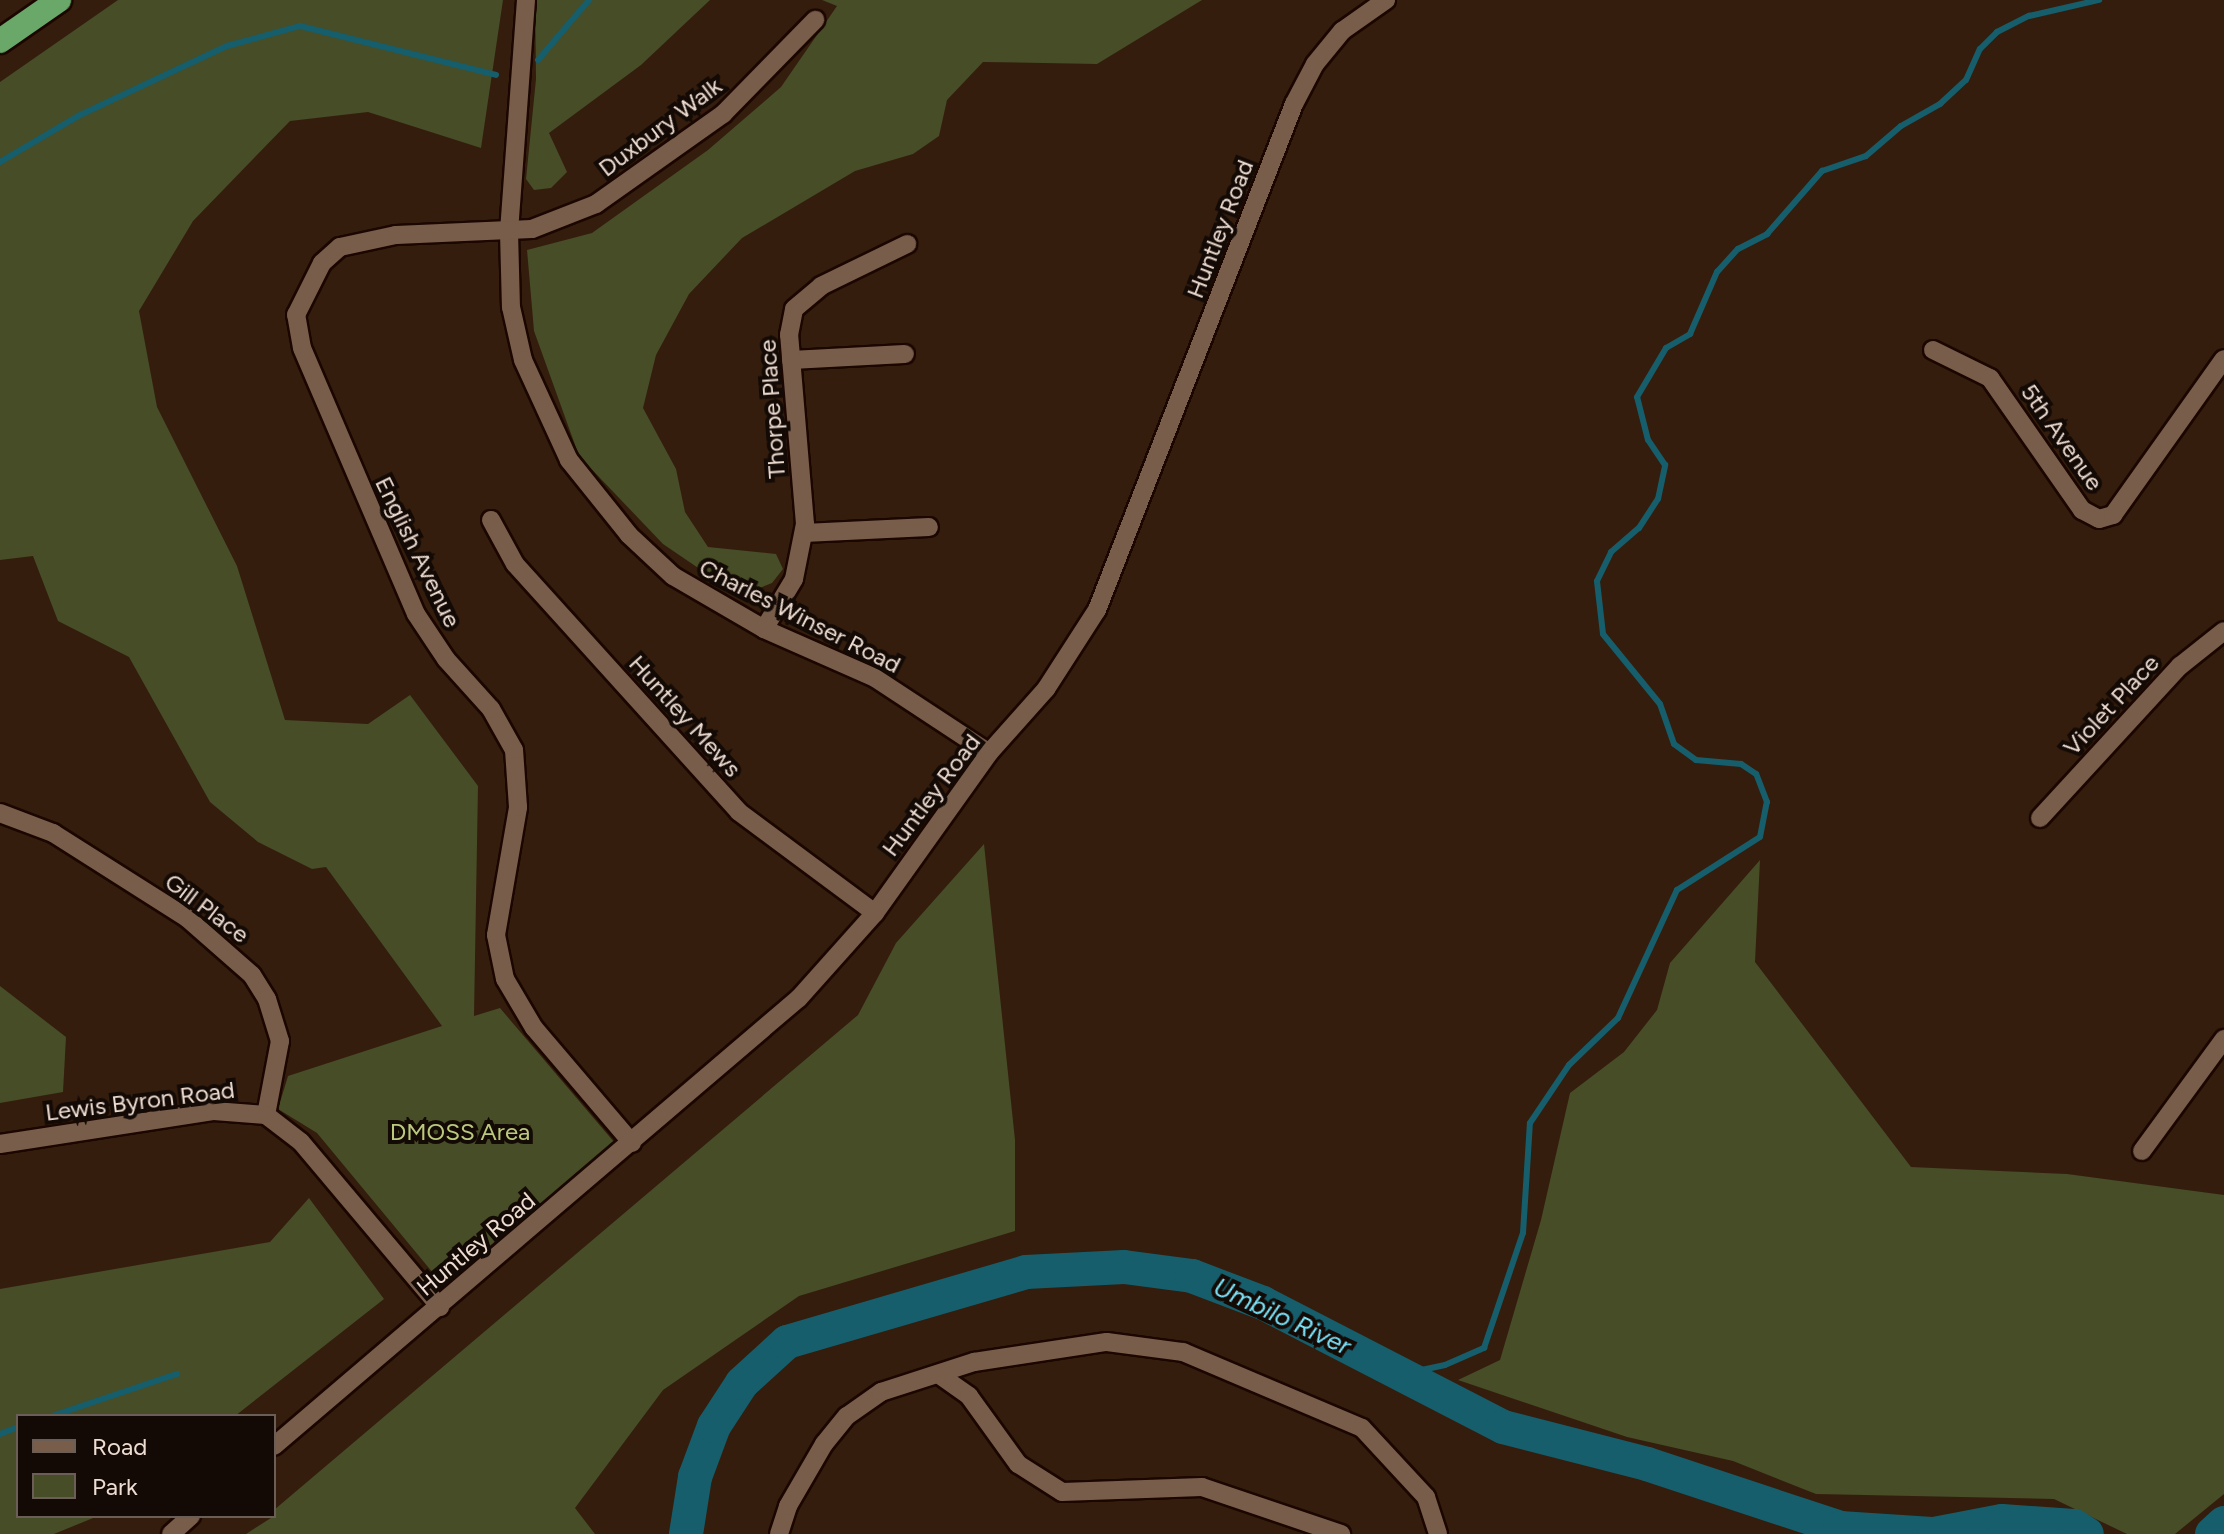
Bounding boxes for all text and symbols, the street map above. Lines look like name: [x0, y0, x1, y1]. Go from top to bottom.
street label: Duxbury Walk: [593, 71, 727, 183]
street label: Huntley Road: [1180, 156, 1260, 302]
street label: Thorpe Place: [753, 338, 791, 480]
street label: 5th Avenue: [2015, 378, 2109, 496]
street label: English Avenue: [369, 472, 467, 632]
street label: Charles Winser Road: [695, 553, 905, 679]
street label: Huntley Mews: [623, 649, 747, 783]
street label: Violet Place: [2057, 649, 2165, 761]
street label: Huntley Road: [876, 728, 986, 862]
street label: Gill Place: [159, 867, 255, 949]
street label: Lewis Byron Road: [44, 1075, 236, 1127]
park label: DMOSS Area: [390, 1118, 530, 1146]
street label: Huntley Road: [411, 1186, 541, 1302]
water label: Umbilo River: [1208, 1272, 1356, 1362]
legend: [16, 1414, 276, 1518]
text: Road: [92, 1432, 147, 1461]
text: Park: [92, 1472, 138, 1501]

